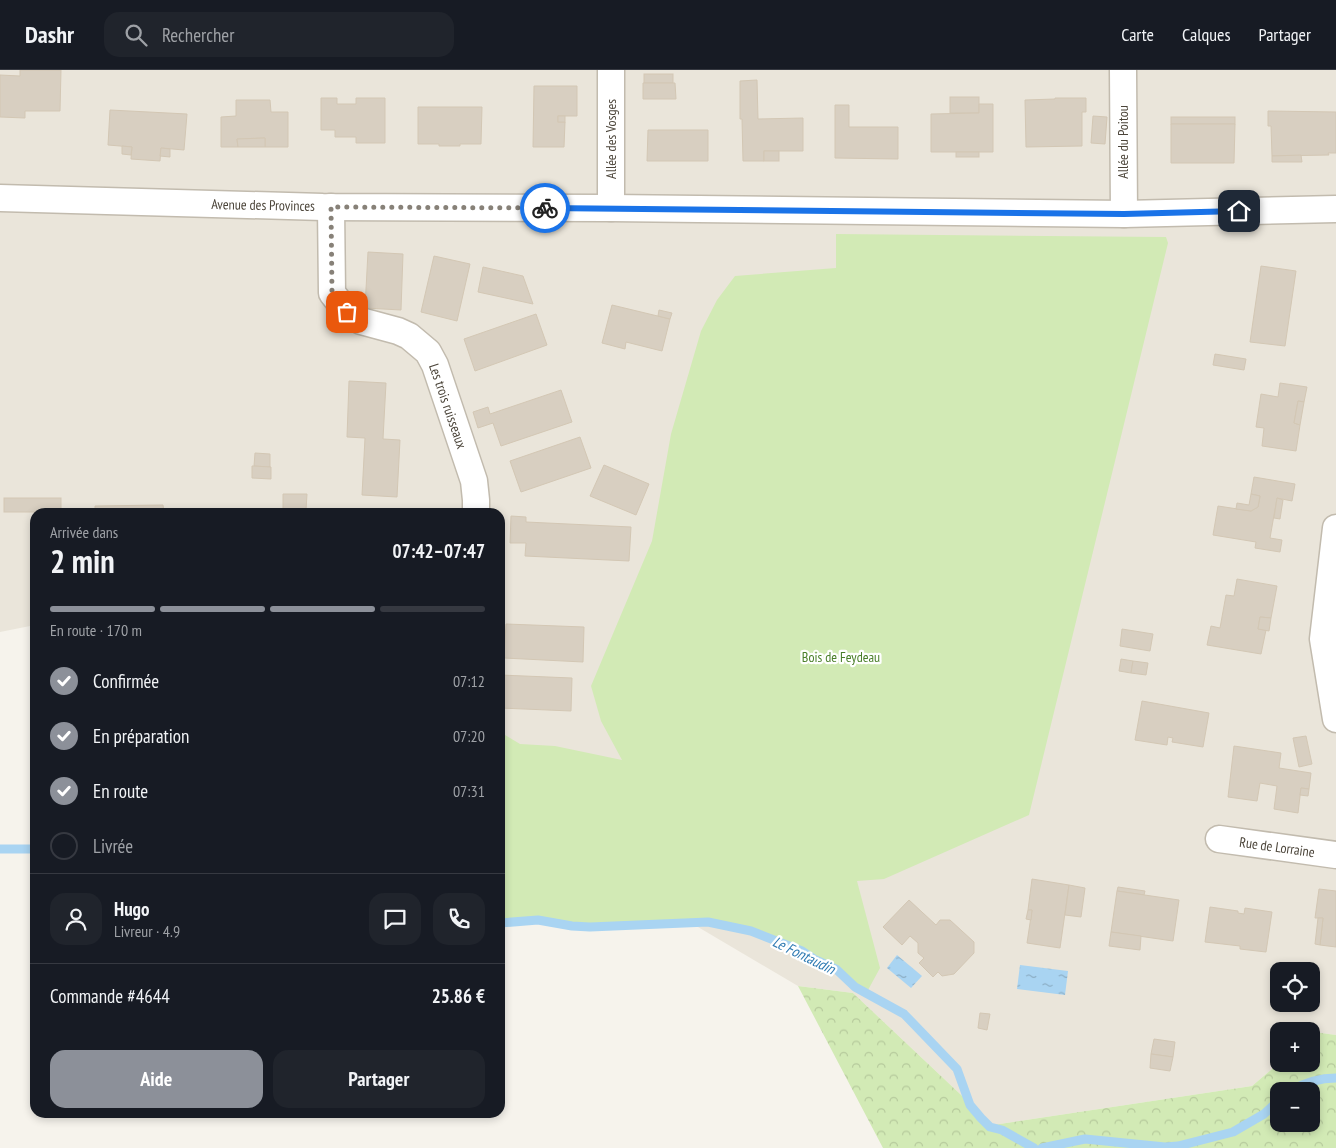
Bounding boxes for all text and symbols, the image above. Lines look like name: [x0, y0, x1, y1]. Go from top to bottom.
search box: [104, 12, 454, 57]
text: Dashr: [25, 19, 74, 50]
icon: search: [122, 21, 150, 49]
text: Rechercher: [162, 23, 234, 47]
text: Carte: [1121, 23, 1154, 46]
text: Calques: [1182, 23, 1231, 46]
text: Partager: [1259, 23, 1311, 46]
street label: Allée des Vosges: [602, 99, 620, 179]
street label: Allée du Poitou: [1114, 105, 1132, 179]
courier: [520, 183, 570, 233]
pin: [1218, 190, 1260, 232]
icon: bike: [531, 194, 559, 222]
street label: Avenue des Provinces: [211, 195, 315, 215]
icon: home: [1225, 197, 1253, 225]
pin: [326, 291, 368, 333]
icon: bag: [333, 298, 361, 326]
street label: Les trois ruisseaux: [425, 361, 471, 451]
text: Arrivée dans: [50, 522, 118, 542]
text: 07:42–07:47: [392, 539, 485, 563]
text: 2 min: [50, 540, 115, 582]
text: En route · 170 m: [50, 620, 142, 640]
park label: Bois de Feydeau: [802, 648, 880, 666]
icon: check: [50, 667, 78, 695]
text: Confirmée: [93, 669, 159, 693]
text: 07:12: [453, 671, 485, 691]
icon: check: [50, 722, 78, 750]
text: En préparation: [93, 724, 189, 748]
text: 07:20: [453, 726, 485, 746]
icon: check: [50, 777, 78, 805]
text: En route: [93, 779, 148, 803]
text: 07:31: [453, 781, 485, 801]
street label: Rue de Lorraine: [1238, 833, 1316, 861]
text: Livrée: [93, 834, 133, 858]
button: person: [50, 893, 102, 945]
button: chat: [369, 893, 421, 945]
button: phone: [433, 893, 485, 945]
text: Hugo: [114, 897, 149, 921]
text: Livreur · 4.9: [114, 921, 180, 941]
water label: Le Fontaudin: [770, 932, 840, 979]
map controls: [1270, 962, 1320, 1132]
button: locate: [1270, 962, 1320, 1012]
text: Commande #4644: [50, 984, 170, 1008]
text: 25.86 €: [432, 984, 485, 1008]
button: +: [1270, 1022, 1320, 1072]
button: Aide: [50, 1050, 263, 1108]
button: Partager: [273, 1050, 485, 1108]
button: −: [1270, 1082, 1320, 1132]

